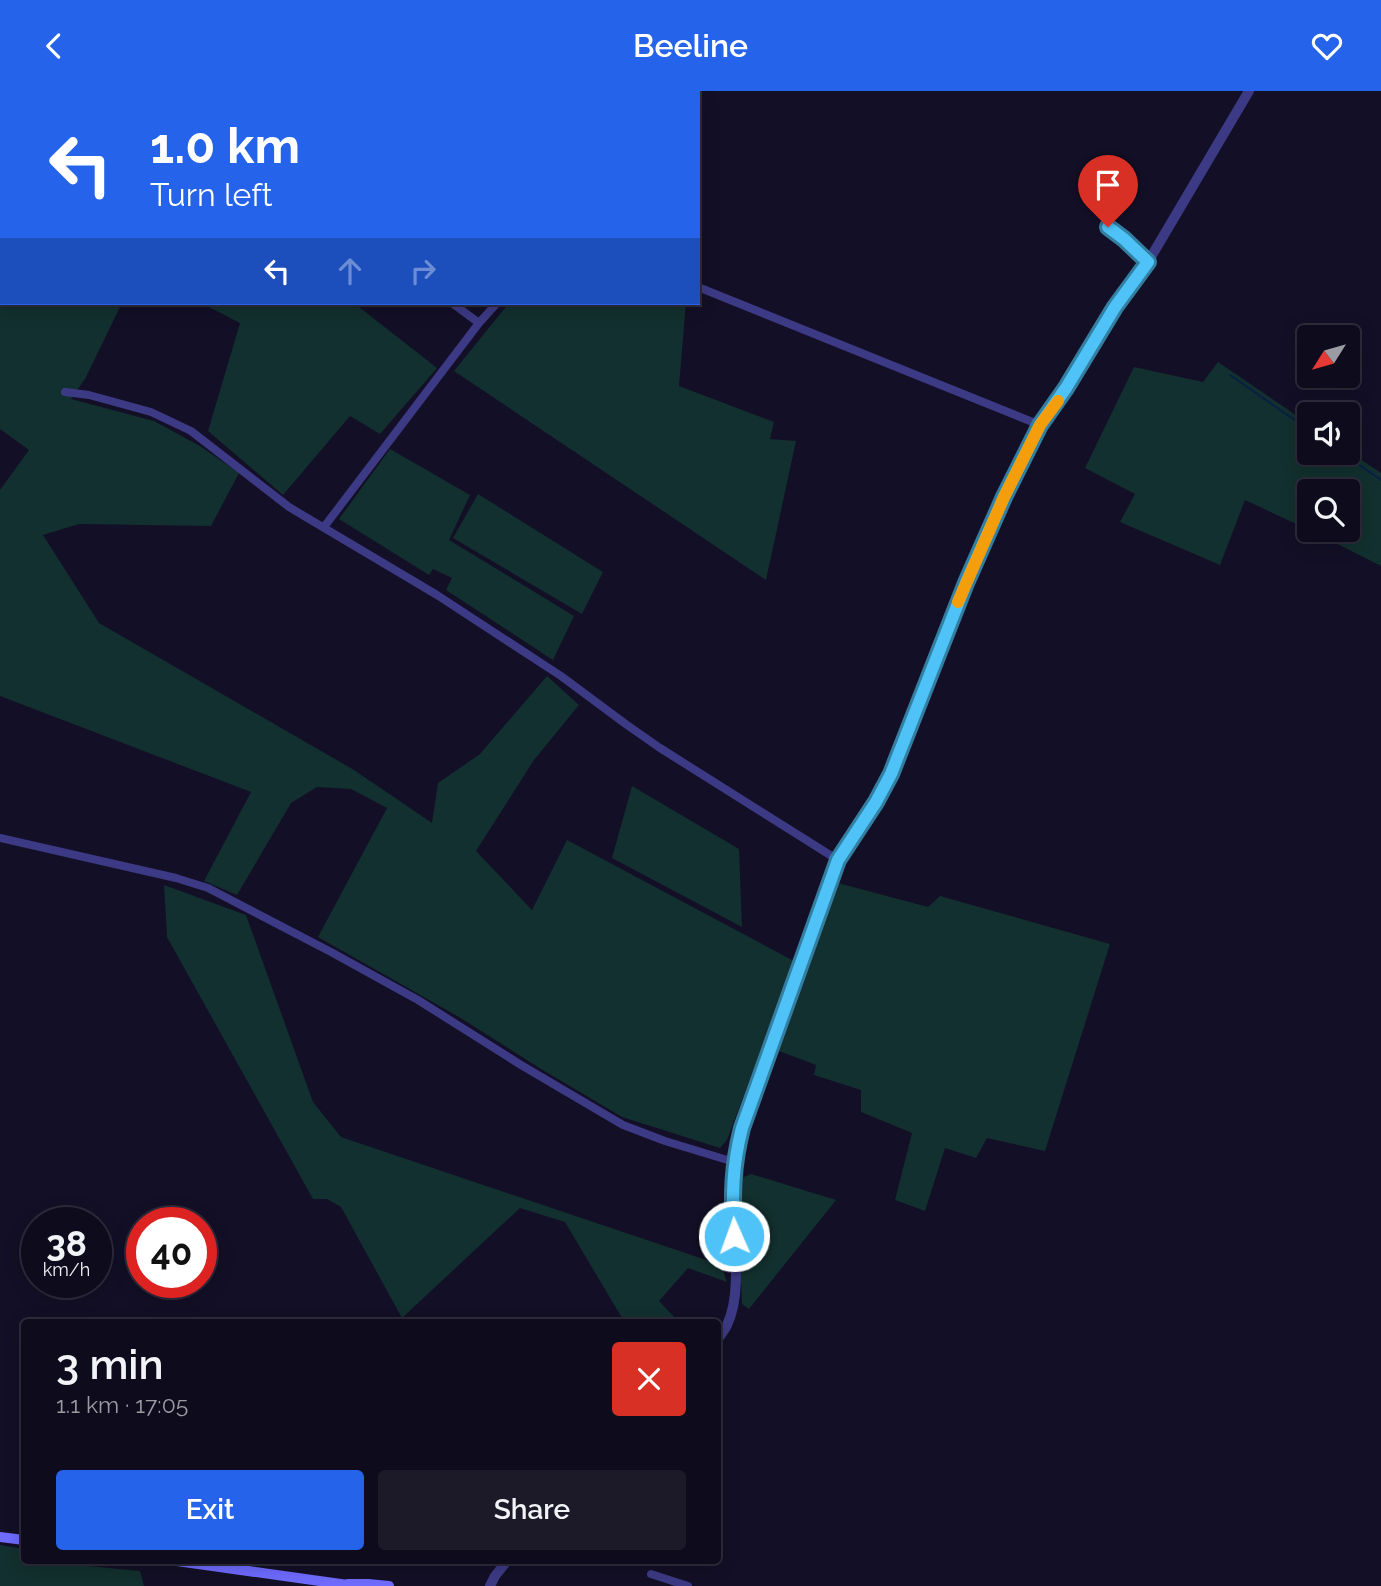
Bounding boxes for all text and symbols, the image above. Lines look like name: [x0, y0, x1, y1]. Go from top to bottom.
icon: back: [35, 27, 73, 65]
text: Beeline: [633, 27, 748, 64]
icon: heart: [1308, 27, 1346, 65]
text: 1.0 km: [150, 117, 300, 174]
icon: left: [35, 119, 126, 210]
pin: [1078, 155, 1138, 227]
icon: arrive: [1089, 166, 1127, 204]
text: Turn left: [150, 176, 272, 213]
icon: left: [258, 252, 296, 290]
icon: ahead: [331, 252, 369, 290]
icon: right: [404, 252, 442, 290]
north arrow: [1297, 325, 1360, 389]
map controls: [1297, 325, 1360, 542]
button: sound: [1297, 402, 1360, 465]
button: search: [1297, 479, 1360, 542]
position arrow: [697, 1199, 771, 1273]
speed limit sign: 40: [126, 1207, 217, 1298]
text: 38: [46, 1223, 87, 1264]
text: km/h: [43, 1259, 90, 1280]
text: 3 min: [56, 1340, 164, 1389]
button: close: [612, 1342, 686, 1416]
text: 1.1 km · 17:05: [56, 1391, 188, 1418]
button: Exit: [56, 1470, 364, 1550]
button: Share: [378, 1470, 686, 1550]

